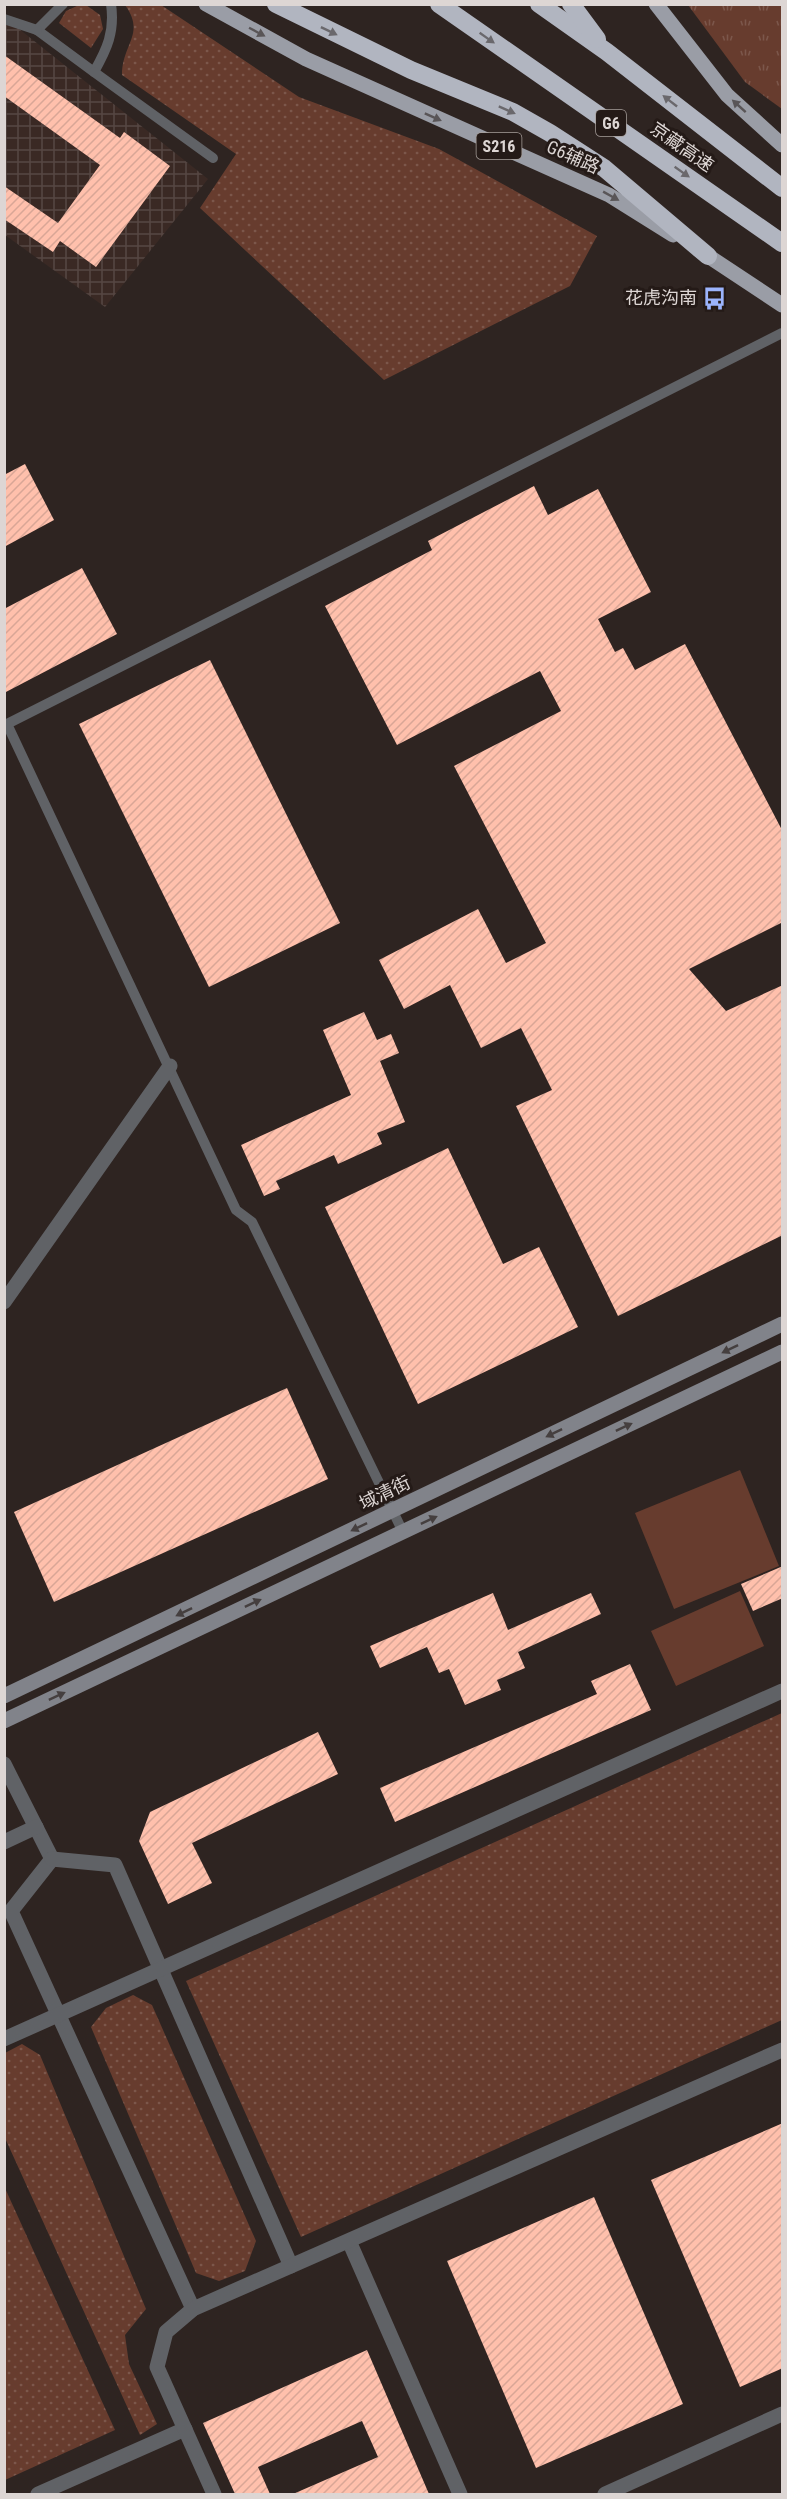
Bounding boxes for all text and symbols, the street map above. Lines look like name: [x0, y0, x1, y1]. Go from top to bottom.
one-way arrow: [320, 26, 337, 35]
one-way arrow: [249, 27, 266, 37]
one-way arrow: [478, 32, 494, 44]
one-way arrow: [662, 96, 677, 108]
one-way arrow: [732, 100, 747, 113]
one-way arrow: [498, 105, 515, 114]
road number: G6: [596, 110, 626, 136]
one-way arrow: [424, 112, 442, 122]
street label: 京藏高速: [647, 117, 718, 176]
road number: S216: [476, 133, 522, 159]
street label: G6辅路: [544, 136, 603, 177]
one-way arrow: [673, 166, 689, 178]
one-way arrow: [603, 191, 620, 201]
bus stop icon: 花虎沟南: [702, 285, 728, 311]
place label: 花虎沟南: [625, 287, 697, 308]
one-way arrow: [721, 1345, 738, 1354]
one-way arrow: [615, 1423, 632, 1432]
one-way arrow: [545, 1429, 562, 1438]
street label: 域清街: [356, 1471, 414, 1514]
one-way arrow: [420, 1515, 437, 1524]
one-way arrow: [351, 1522, 368, 1531]
one-way arrow: [244, 1599, 261, 1608]
one-way arrow: [175, 1607, 192, 1617]
one-way arrow: [49, 1691, 66, 1700]

